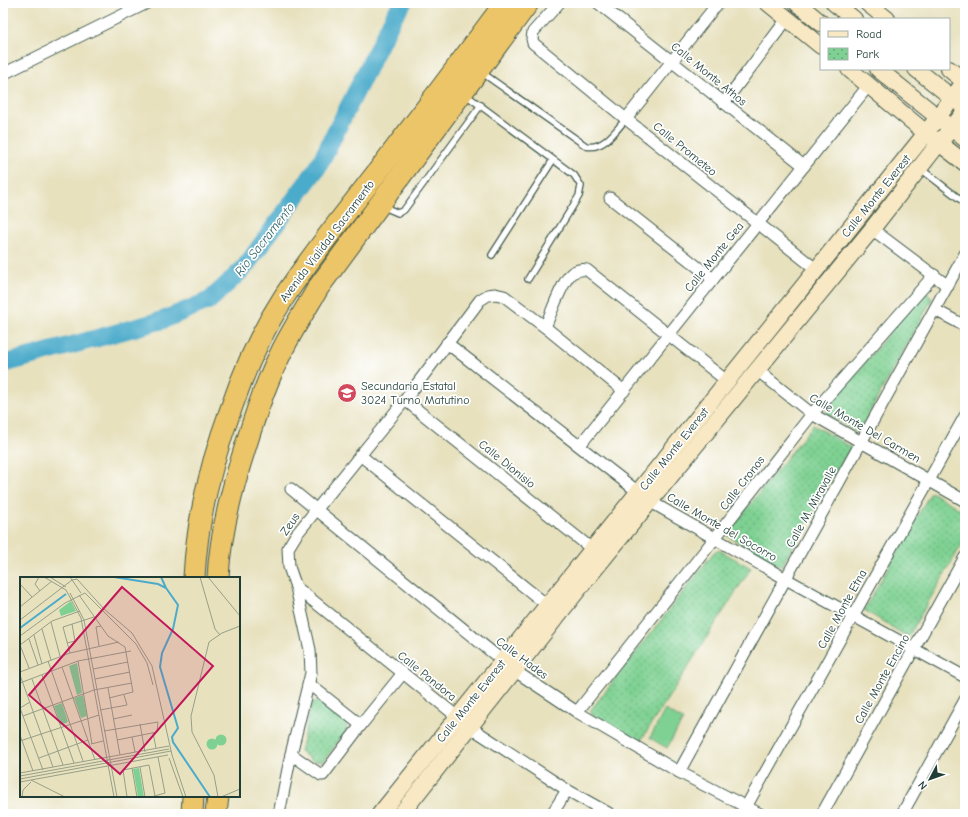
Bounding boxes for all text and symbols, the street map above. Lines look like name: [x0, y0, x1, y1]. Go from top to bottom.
legend: [820, 18, 950, 70]
text: Road: [856, 27, 882, 41]
street label: Calle Monte Athos: [668, 39, 750, 109]
text: Park: [856, 47, 879, 61]
street label: Calle Prometeo: [650, 119, 720, 179]
street label: Calle Monte Everest: [838, 152, 914, 240]
street label: Avenida Vialidad Sacramento: [277, 177, 377, 305]
water label: Rio Sacramento: [231, 200, 298, 279]
street label: Calle Monte Gea: [682, 219, 746, 295]
place label: Secundaria Estatal 3024 Turno Matutino: [361, 379, 470, 407]
school or university icon: Secundaria Estatal 3024 Turno Matutino: [336, 382, 358, 404]
street label: Calle Monte Del Carmen: [807, 390, 923, 466]
street label: Calle Monte Everest: [636, 405, 712, 493]
street label: Calle Dionisio: [476, 437, 538, 491]
street label: Calle Cronos: [716, 453, 768, 513]
street label: Calle M. Miravalle: [783, 464, 839, 550]
street label: Calle Monte del Socorro: [664, 490, 780, 564]
street label: Zeus: [277, 510, 303, 538]
street label: Calle Monte Etna: [814, 567, 870, 651]
inset map: [20, 577, 240, 797]
street label: Calle Monte Encino: [852, 632, 912, 726]
street label: Calle Hades: [493, 634, 551, 682]
street label: Calle Pandora: [395, 648, 459, 704]
street label: Calle Monte Everest: [433, 657, 509, 745]
north arrow: [910, 759, 950, 799]
text: N: [916, 778, 930, 792]

